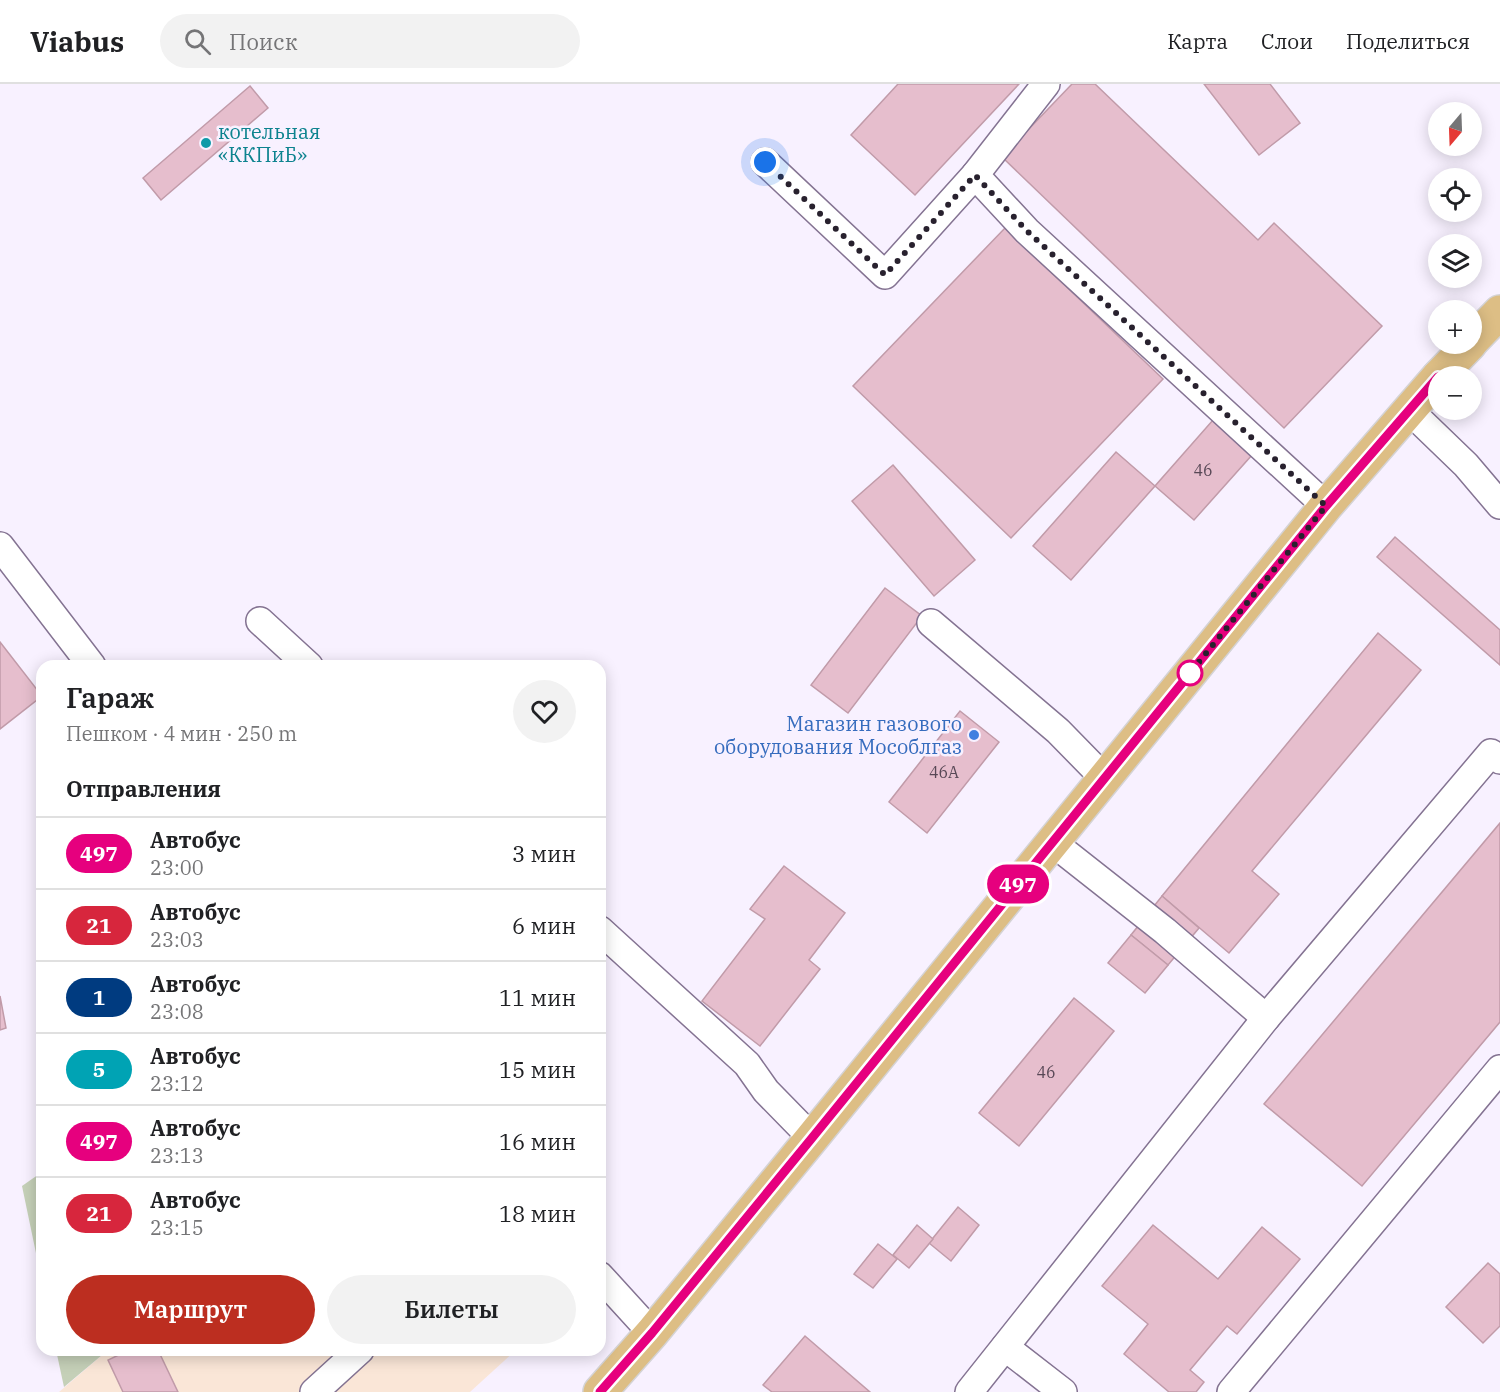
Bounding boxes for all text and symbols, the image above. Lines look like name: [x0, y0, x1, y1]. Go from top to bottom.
search box: [160, 14, 580, 68]
text: Viabus: [30, 23, 124, 60]
icon: search: [181, 25, 214, 58]
text: Поиск: [229, 27, 297, 56]
text: Карта: [1167, 27, 1228, 55]
text: Слои: [1261, 27, 1313, 55]
text: Поделиться: [1346, 27, 1470, 55]
north arrow: [1428, 102, 1482, 156]
map controls: [1428, 102, 1482, 420]
place label: котельная «ККПиБ»: [218, 118, 320, 168]
marker: котельная «ККПиБ»: [199, 136, 213, 150]
your location: [750, 147, 780, 177]
button: locate: [1428, 168, 1482, 222]
button: layers: [1428, 234, 1482, 288]
button: +: [1428, 300, 1482, 354]
button: −: [1428, 366, 1482, 420]
house number: 46: [1193, 460, 1213, 480]
unlabelled marker: [1177, 660, 1203, 686]
text: Гараж: [66, 679, 154, 716]
button: heart: [513, 680, 576, 743]
place label: Магазин газового оборудования Мособлгаз: [714, 710, 962, 760]
text: Пешком · 4 мин · 250 m: [66, 720, 297, 747]
marker: Магазин газового оборудования Мособлгаз: [967, 728, 981, 742]
house number: 46А: [929, 762, 959, 782]
text: Отправления: [66, 774, 221, 803]
text: Автобус: [150, 825, 241, 854]
text: 497: [80, 839, 118, 867]
text: 3 мин: [512, 839, 576, 868]
text: 23:00: [150, 854, 204, 881]
line badge: 497: [984, 864, 1052, 904]
text: 497: [999, 870, 1037, 898]
text: Автобус: [150, 897, 241, 926]
text: 21: [86, 911, 112, 939]
text: 6 мин: [512, 911, 576, 940]
text: 23:03: [150, 926, 204, 953]
text: Автобус: [150, 969, 241, 998]
text: 1: [93, 983, 105, 1011]
text: 11 мин: [499, 983, 576, 1012]
text: 23:08: [150, 998, 204, 1025]
text: Автобус: [150, 1041, 241, 1070]
text: 5: [93, 1055, 105, 1083]
text: 15 мин: [499, 1055, 576, 1084]
house number: 46: [1036, 1062, 1056, 1082]
text: 23:12: [150, 1070, 204, 1097]
text: Автобус: [150, 1113, 241, 1142]
text: 497: [80, 1127, 118, 1155]
text: 16 мин: [499, 1127, 576, 1156]
text: 23:13: [150, 1142, 204, 1169]
text: Автобус: [150, 1185, 241, 1214]
text: 21: [86, 1199, 112, 1227]
text: 18 мин: [499, 1199, 576, 1228]
text: 23:15: [150, 1214, 204, 1241]
button: Маршрут: [66, 1275, 315, 1344]
button: Билеты: [327, 1275, 576, 1344]

